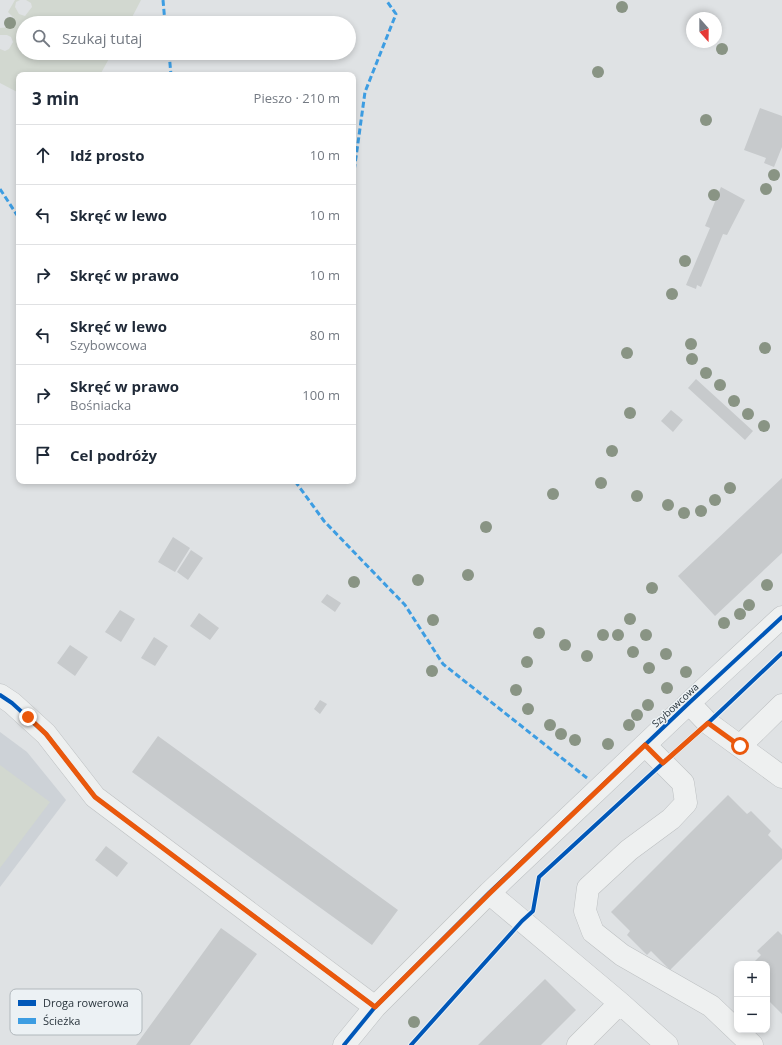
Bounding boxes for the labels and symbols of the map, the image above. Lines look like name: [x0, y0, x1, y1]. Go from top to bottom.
north arrow: [686, 12, 722, 48]
street label: Szybowcowa: [649, 680, 701, 730]
route end: [19, 708, 37, 726]
route start: [731, 737, 749, 755]
legend: [10, 989, 142, 1035]
text: Droga rowerowa: [43, 995, 129, 1010]
text: Ścieżka: [43, 1013, 80, 1028]

